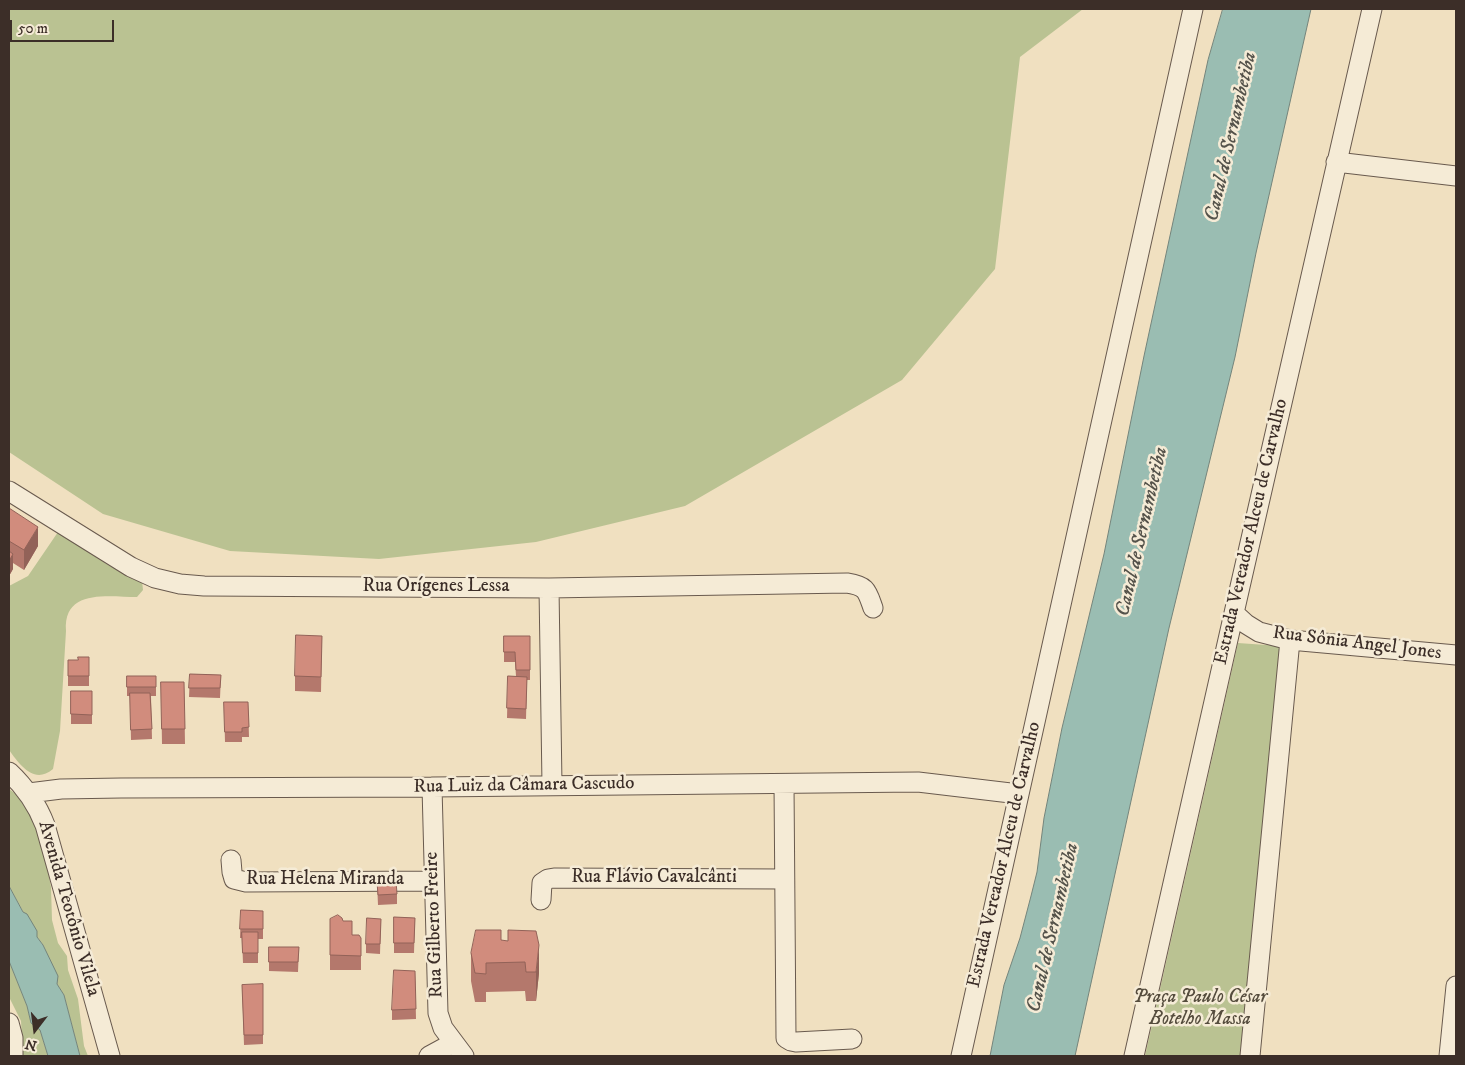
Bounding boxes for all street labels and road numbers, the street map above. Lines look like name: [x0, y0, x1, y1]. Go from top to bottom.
street label: Estrada Vereador Alceu de Carvalho: [1210, 397, 1294, 667]
street label: Rua Orígenes Lessa: [363, 576, 509, 598]
street label: Rua Sônia Angel Jones: [1271, 622, 1443, 666]
street label: Estrada Vereador Alceu de Carvalho: [963, 720, 1047, 990]
street label: Rua Luiz da Câmara Cascudo: [413, 773, 635, 799]
street label: Avenida Teotônio Vilela: [32, 819, 104, 999]
street label: Rua Gilberto Freire: [421, 851, 449, 999]
street label: Rua Flávio Cavalcânti: [571, 867, 737, 889]
street label: Rua Helena Miranda: [246, 869, 404, 891]

